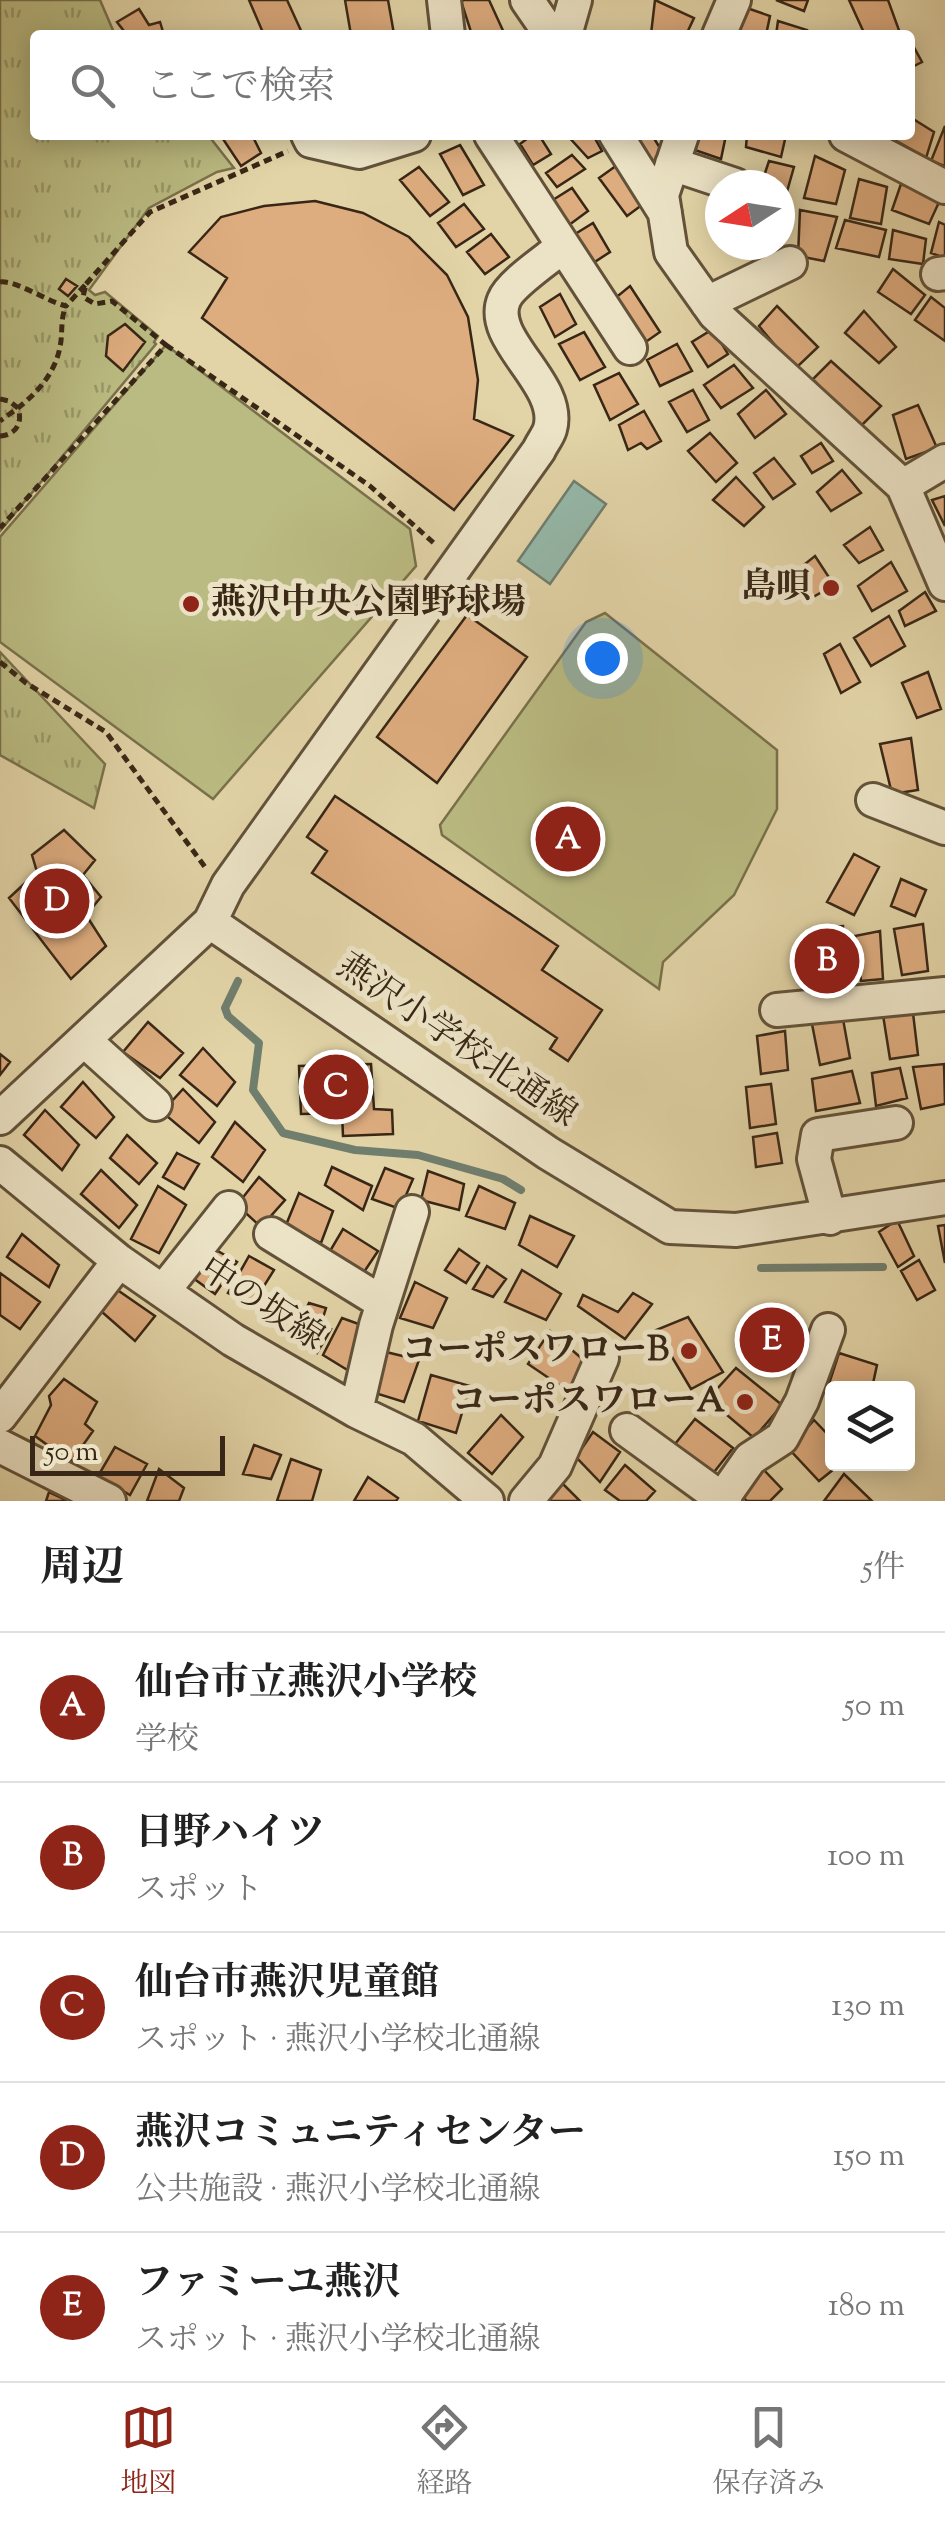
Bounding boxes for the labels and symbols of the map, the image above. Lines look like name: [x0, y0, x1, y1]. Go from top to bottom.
north arrow: [705, 170, 795, 260]
place label: 島唄: [741, 563, 811, 614]
marker: 島唄: [820, 577, 842, 599]
place label: 燕沢中央公園野球場: [211, 579, 526, 630]
marker: 燕沢中央公園野球場: [180, 593, 202, 615]
your location: [577, 633, 628, 684]
pin: A: [536, 802, 600, 876]
pin: D: [24, 864, 90, 938]
pin: B: [794, 924, 860, 998]
street label: 燕沢小学校北通線: [326, 943, 586, 1141]
pin: C: [304, 1050, 368, 1124]
street label: 中の坂線: [188, 1245, 334, 1365]
pin: E: [740, 1302, 804, 1378]
place label: コーポスワローB: [402, 1326, 669, 1377]
marker: コーポスワローB: [678, 1340, 700, 1362]
place label: コーポスワローA: [452, 1377, 726, 1428]
marker: コーポスワローA: [734, 1391, 756, 1413]
scale bar: [30, 1431, 225, 1476]

